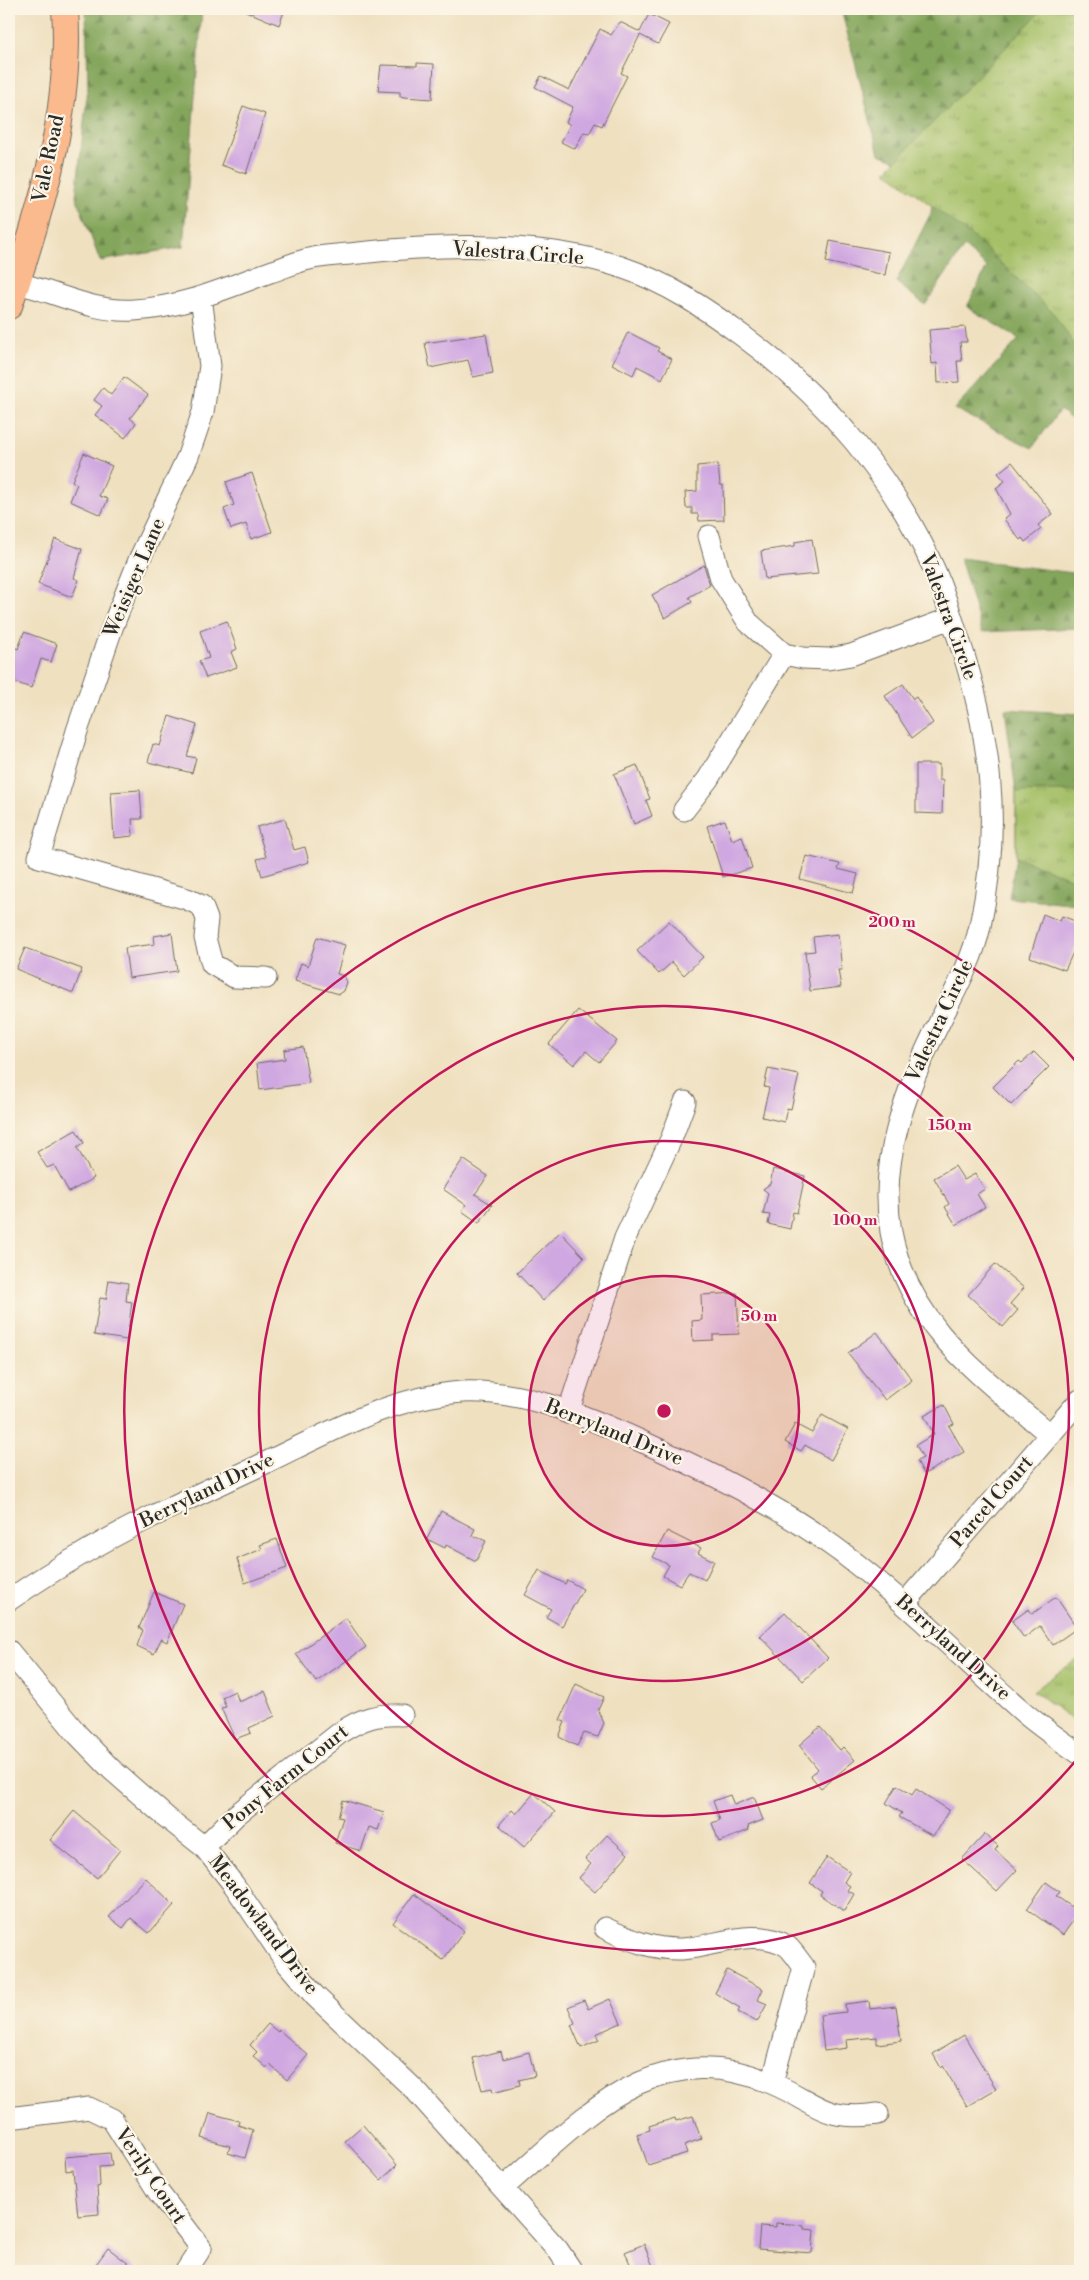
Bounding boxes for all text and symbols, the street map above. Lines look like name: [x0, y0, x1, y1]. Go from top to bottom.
street label: Vale Road: [27, 112, 71, 206]
street label: Valestra Circle: [450, 237, 585, 271]
street label: Weisiger Lane: [98, 515, 171, 642]
street label: Valestra Circle: [913, 550, 982, 683]
text: 200 m: [868, 913, 916, 932]
street label: Valestra Circle: [900, 956, 979, 1087]
text: 150 m: [928, 1116, 972, 1135]
text: 100 m: [833, 1211, 878, 1230]
text: 50 m: [741, 1307, 777, 1326]
street label: Berryland Drive: [540, 1394, 687, 1472]
centre of rings: [655, 1402, 673, 1420]
street label: Berryland Drive: [135, 1448, 278, 1535]
street label: Parcel Court: [945, 1451, 1039, 1553]
street label: Berryland Drive: [889, 1589, 1016, 1706]
street label: Pony Farm Court: [218, 1720, 354, 1836]
street label: Meadowland Drive: [202, 1850, 324, 2000]
street label: Verily Court: [108, 2122, 191, 2229]

